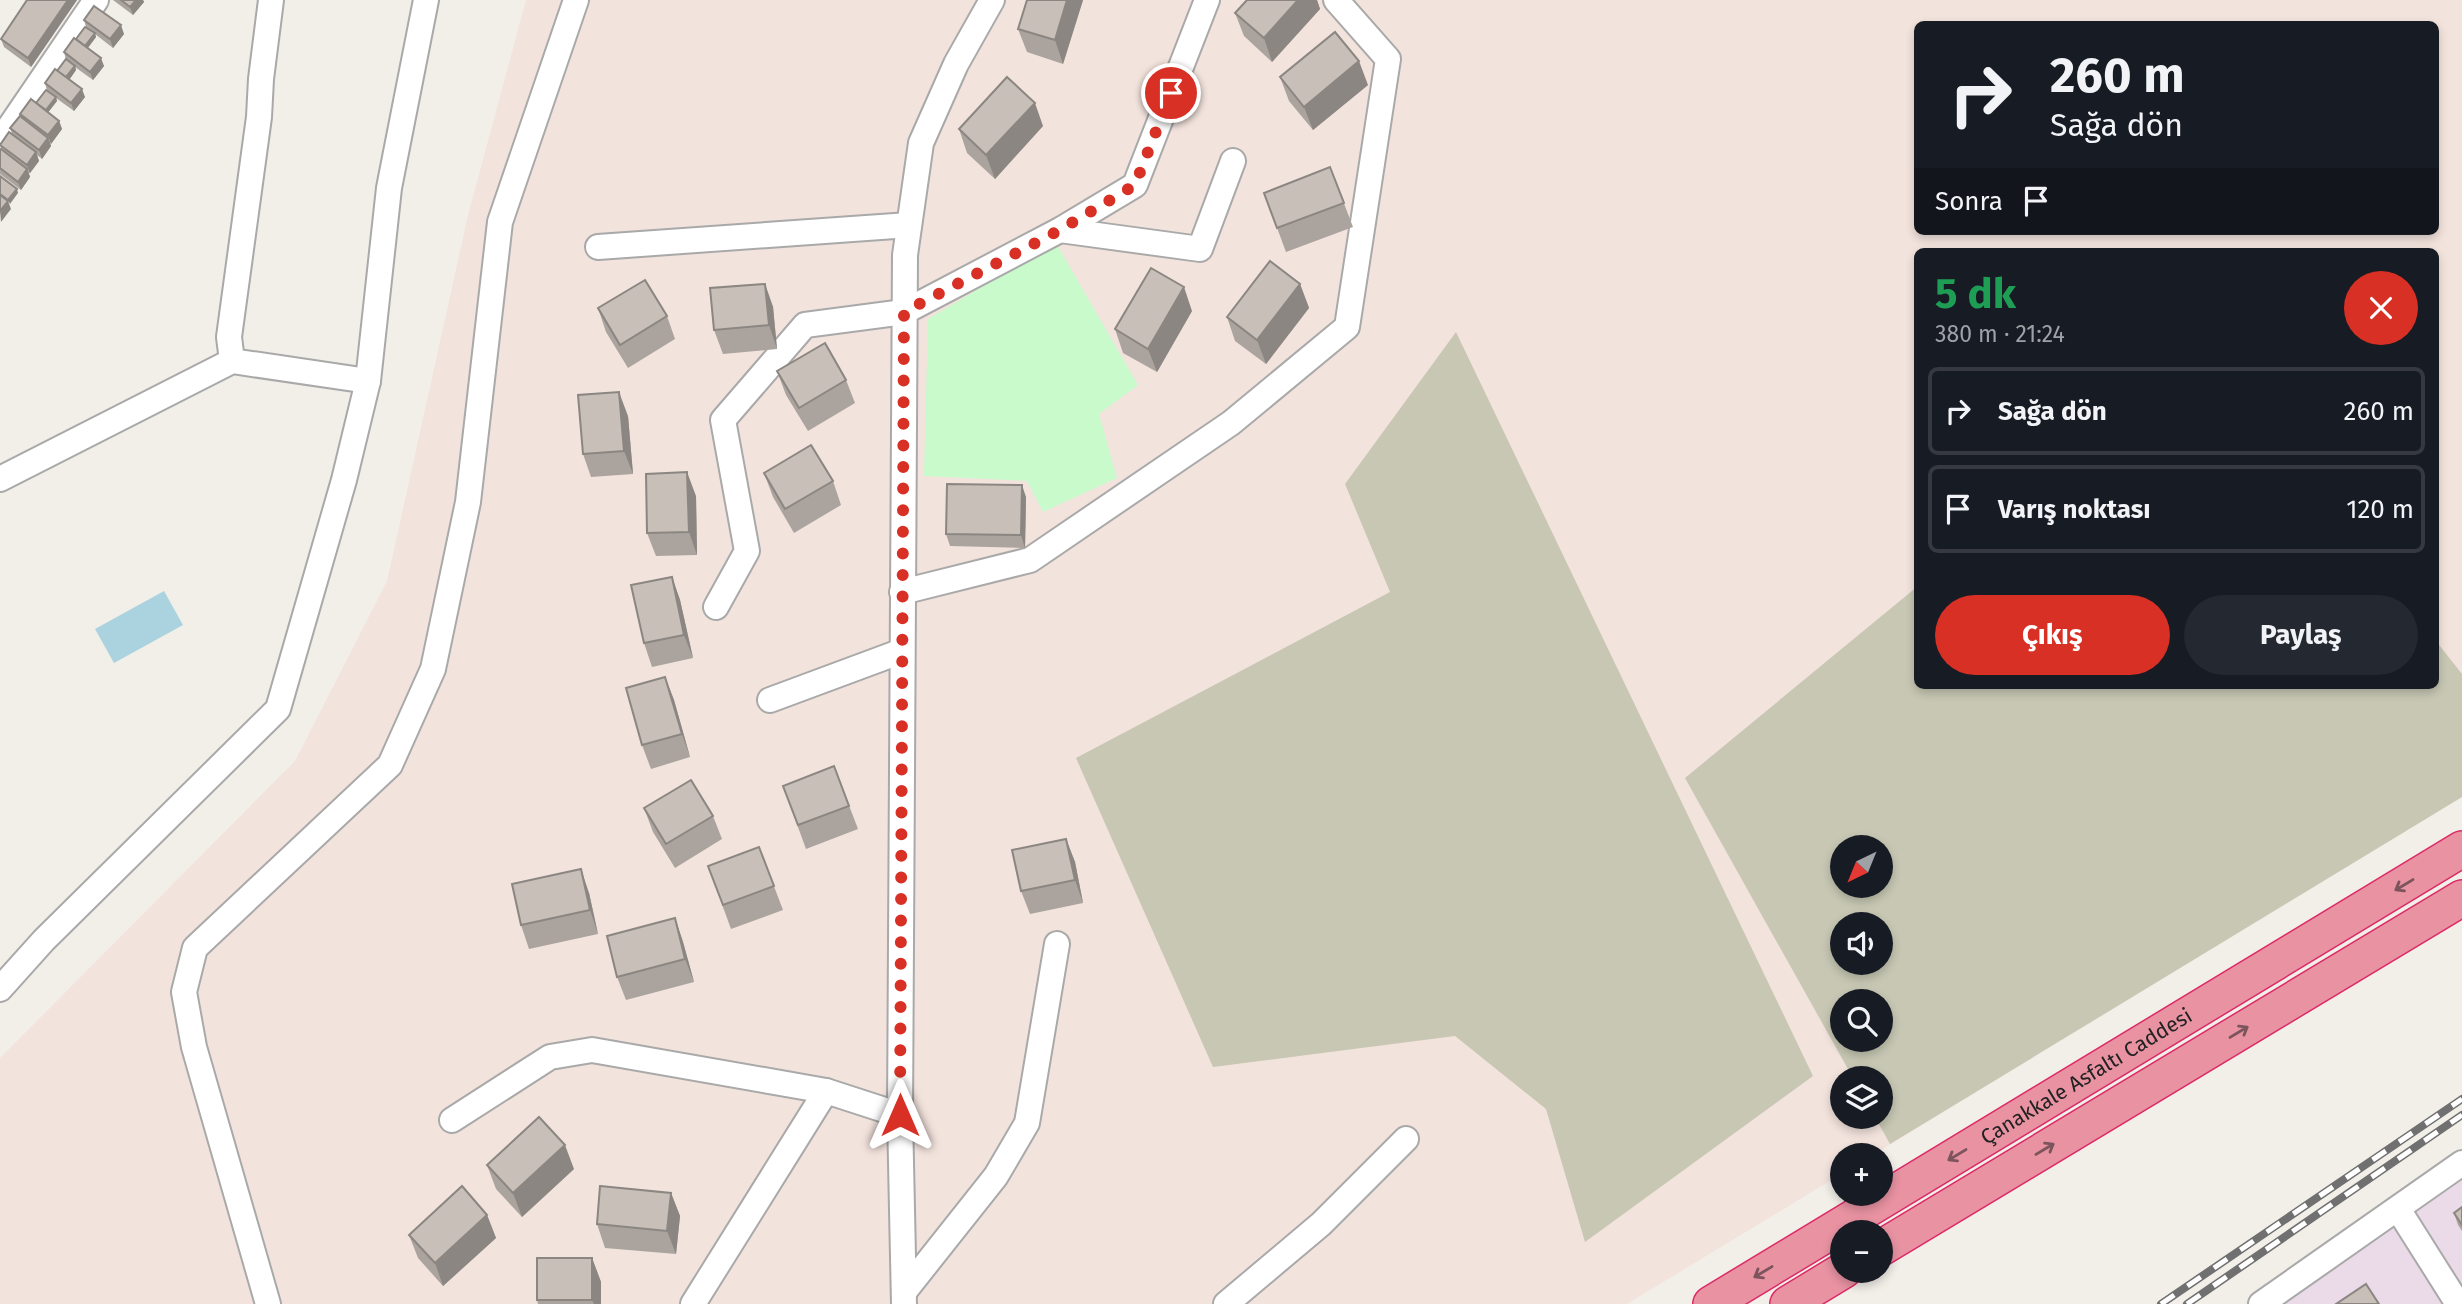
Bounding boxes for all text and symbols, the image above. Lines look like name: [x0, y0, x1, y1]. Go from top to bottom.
text: 260 m: [2050, 46, 2185, 105]
icon: right: [1935, 49, 2026, 140]
pin: [1141, 63, 1201, 123]
icon: arrive: [1152, 74, 1190, 112]
text: Sağa dön: [2050, 106, 2183, 144]
icon: arrive: [2017, 182, 2055, 220]
text: Sonra: [1935, 186, 2003, 217]
text: 5 dk: [1935, 269, 2016, 319]
button: close: [2344, 271, 2418, 345]
text: 380 m · 21:24: [1935, 320, 2065, 348]
icon: right: [1939, 392, 1977, 430]
text: Sağa dön: [1998, 396, 2107, 427]
text: 260 m: [2344, 396, 2414, 427]
icon: arrive: [1939, 490, 1977, 528]
text: Varış noktası: [1998, 494, 2151, 525]
text: 120 m: [2346, 494, 2414, 525]
button: Çıkış: [1935, 595, 2170, 675]
button: Paylaş: [2184, 595, 2418, 675]
north arrow: [1830, 835, 1894, 898]
map controls: [1830, 835, 1893, 1283]
one-way arrow: [2394, 878, 2414, 892]
button: sound: [1830, 912, 1893, 975]
button: search: [1830, 989, 1893, 1052]
street label: Çanakkale Asfaltı Caddesi: [1976, 1003, 2197, 1150]
one-way arrow: [2229, 1025, 2249, 1039]
button: layers: [1830, 1066, 1893, 1129]
position arrow: [863, 1078, 937, 1152]
one-way arrow: [2034, 1142, 2054, 1156]
button: +: [1830, 1143, 1893, 1206]
one-way arrow: [1948, 1148, 1968, 1162]
button: −: [1830, 1220, 1893, 1283]
one-way arrow: [1753, 1266, 1773, 1280]

